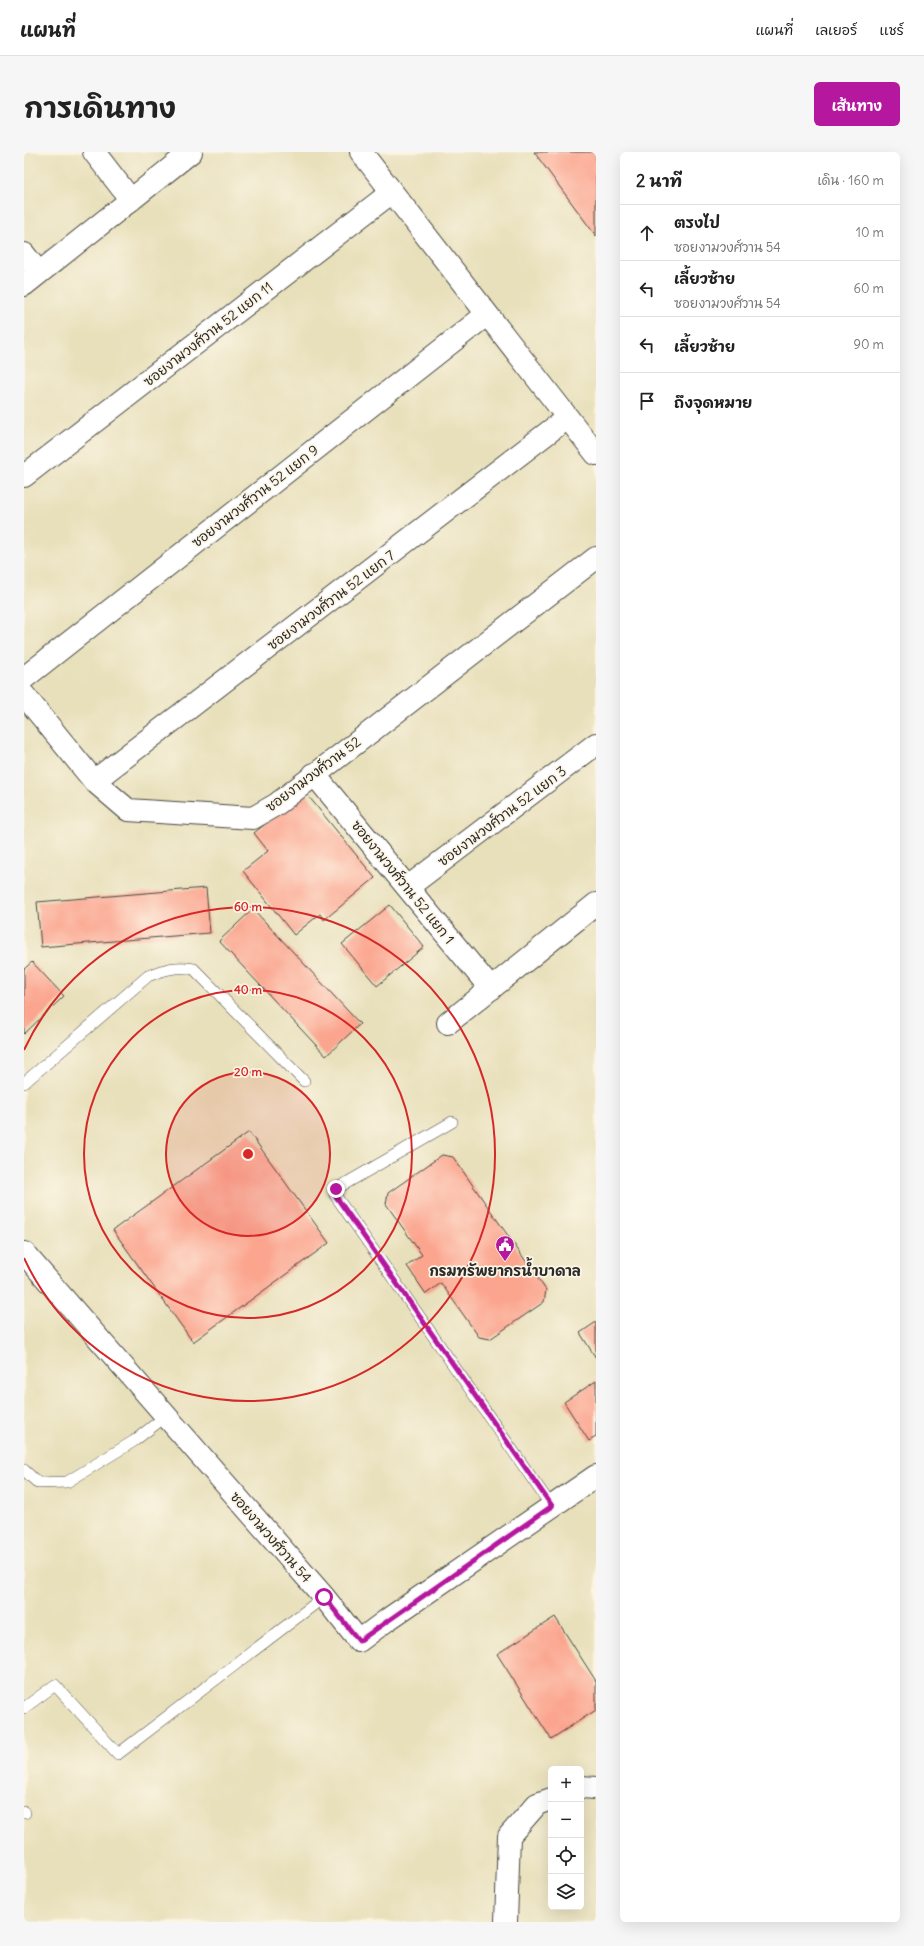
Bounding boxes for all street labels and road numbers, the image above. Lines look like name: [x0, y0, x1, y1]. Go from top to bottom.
street label: ซอยงามวงศ์วาน 52 แยก 11: [140, 278, 276, 390]
street label: ซอยงามวงศ์วาน 52 แยก 9: [188, 441, 322, 551]
street label: ซอยงามวงศ์วาน 52 แยก 7: [264, 546, 399, 654]
street label: ซอยงามวงศ์วาน 52: [262, 732, 364, 816]
street label: ซอยงามวงศ์วาน 52 แยก 3: [434, 762, 570, 870]
street label: ซอยงามวงศ์วาน 52 แยก 1: [348, 817, 458, 947]
street label: ซอยงามวงศ์วาน 54: [226, 1488, 316, 1586]

